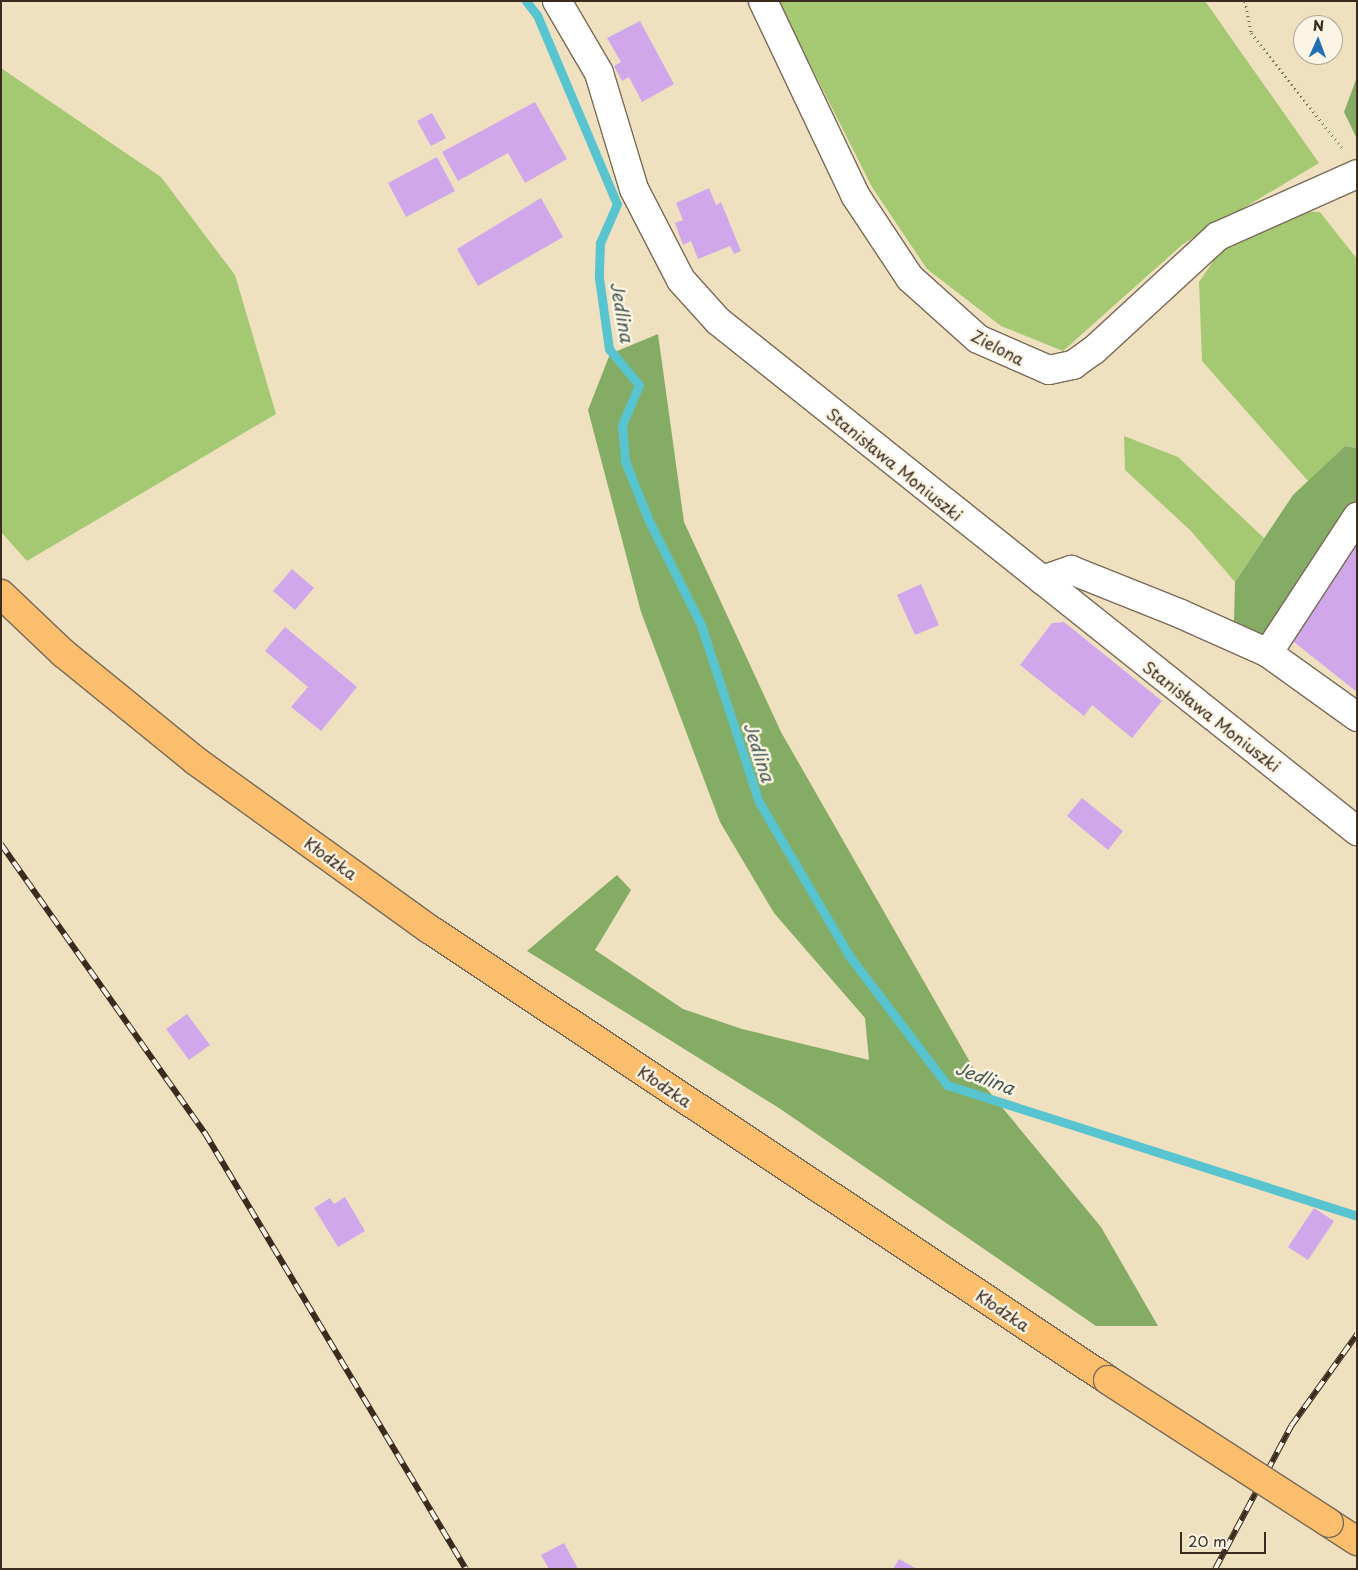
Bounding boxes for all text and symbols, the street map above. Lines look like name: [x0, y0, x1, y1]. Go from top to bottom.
north arrow: [1293, 15, 1343, 65]
text: N: [1313, 15, 1324, 36]
water label: Jedlina: [606, 280, 638, 344]
street label: Zielona: [968, 325, 1028, 369]
street label: Stanisława Moniuszki: [824, 404, 966, 524]
street label: Stanisława Moniuszki: [1140, 657, 1284, 775]
water label: Jedlina: [739, 720, 779, 784]
street label: Kłodzka: [301, 833, 361, 883]
water label: Jedlina: [953, 1057, 1017, 1099]
street label: Kłodzka: [635, 1061, 695, 1111]
street label: Kłodzka: [973, 1285, 1033, 1335]
scale bar: [1183, 1522, 1269, 1554]
text: 20 m: [1188, 1529, 1227, 1552]

